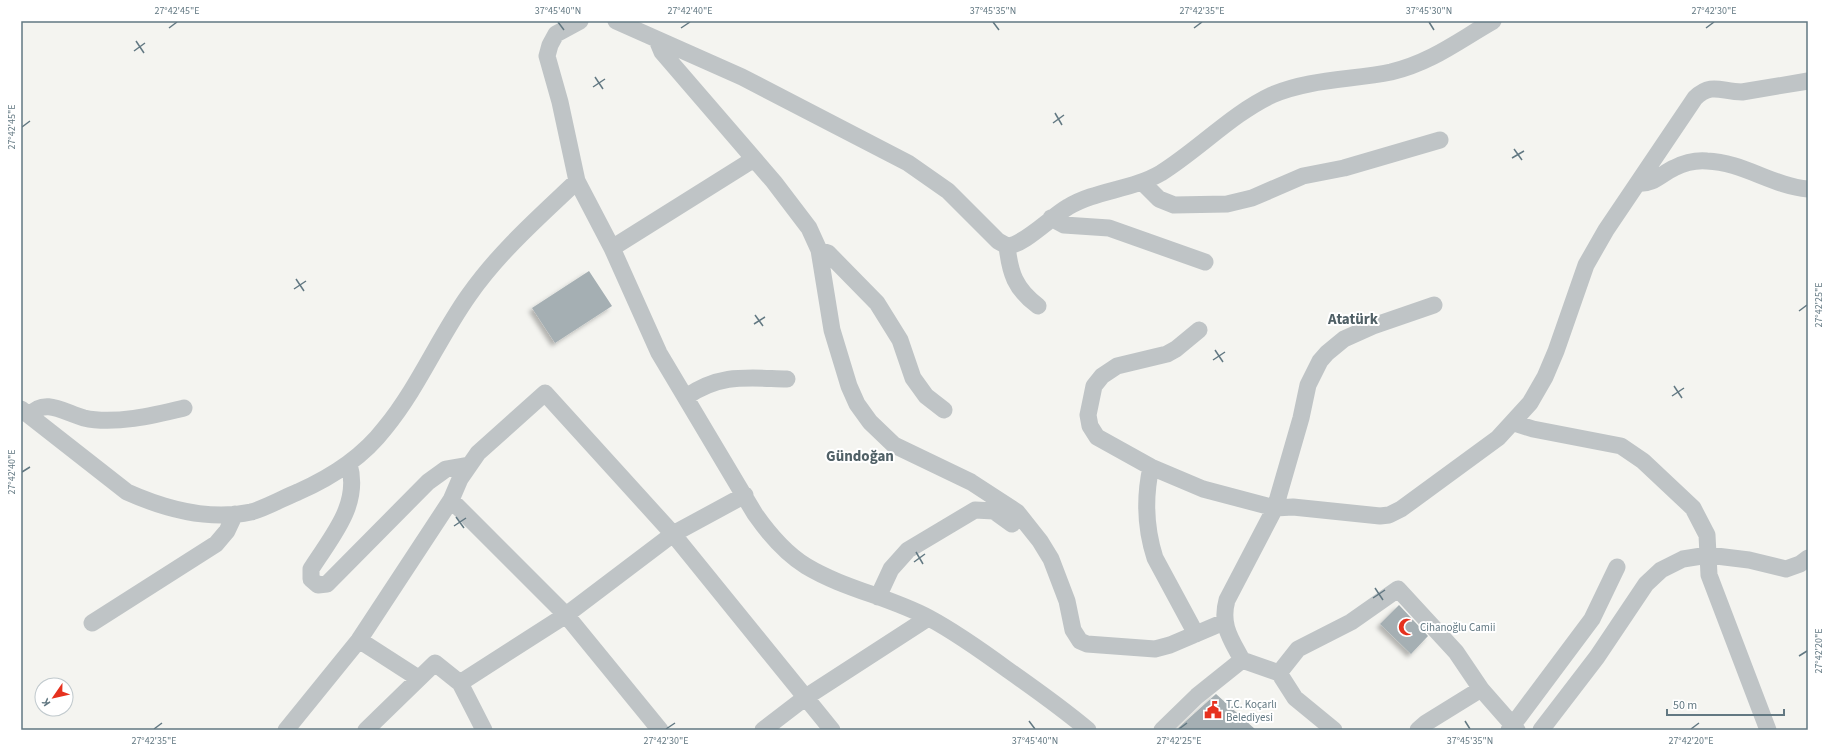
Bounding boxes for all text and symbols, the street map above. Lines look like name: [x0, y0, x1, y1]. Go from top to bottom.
text: 27°42'45"E: [154, 4, 200, 18]
text: 37°45'40"N: [535, 4, 581, 18]
text: 27°42'40"E: [667, 4, 713, 18]
text: 37°45'35"N: [970, 4, 1016, 18]
text: 27°42'35"E: [1179, 4, 1225, 18]
text: 37°45'30"N: [1406, 4, 1452, 18]
text: 27°42'30"E: [1691, 4, 1737, 18]
text: 27°42'45"E: [5, 104, 19, 150]
text: 27°42'25"E: [1812, 282, 1826, 328]
district label: Atatürk: [1327, 309, 1379, 330]
district label: Gündoğan: [826, 446, 894, 467]
text: 27°42'40"E: [5, 449, 19, 495]
mosque icon: Cihanoğlu Camii: [1397, 617, 1417, 637]
place label: Cihanoğlu Camii: [1420, 620, 1495, 635]
text: 27°42'20"E: [1812, 628, 1826, 674]
north arrow: [34, 677, 74, 717]
scale bar: [1667, 691, 1784, 717]
text: K: [38, 695, 54, 709]
place label: T.C. Koçarlı Belediyesi: [1226, 697, 1277, 725]
text: 50 m: [1673, 697, 1697, 714]
public building icon: T.C. Koçarlı Belediyesi: [1203, 700, 1223, 720]
text: 27°42'35"E: [131, 734, 177, 748]
text: 27°42'30"E: [643, 734, 689, 748]
text: 37°45'40"N: [1012, 734, 1058, 748]
text: 27°42'25"E: [1156, 734, 1202, 748]
text: 37°45'35"N: [1447, 734, 1493, 748]
text: 27°42'20"E: [1668, 734, 1714, 748]

